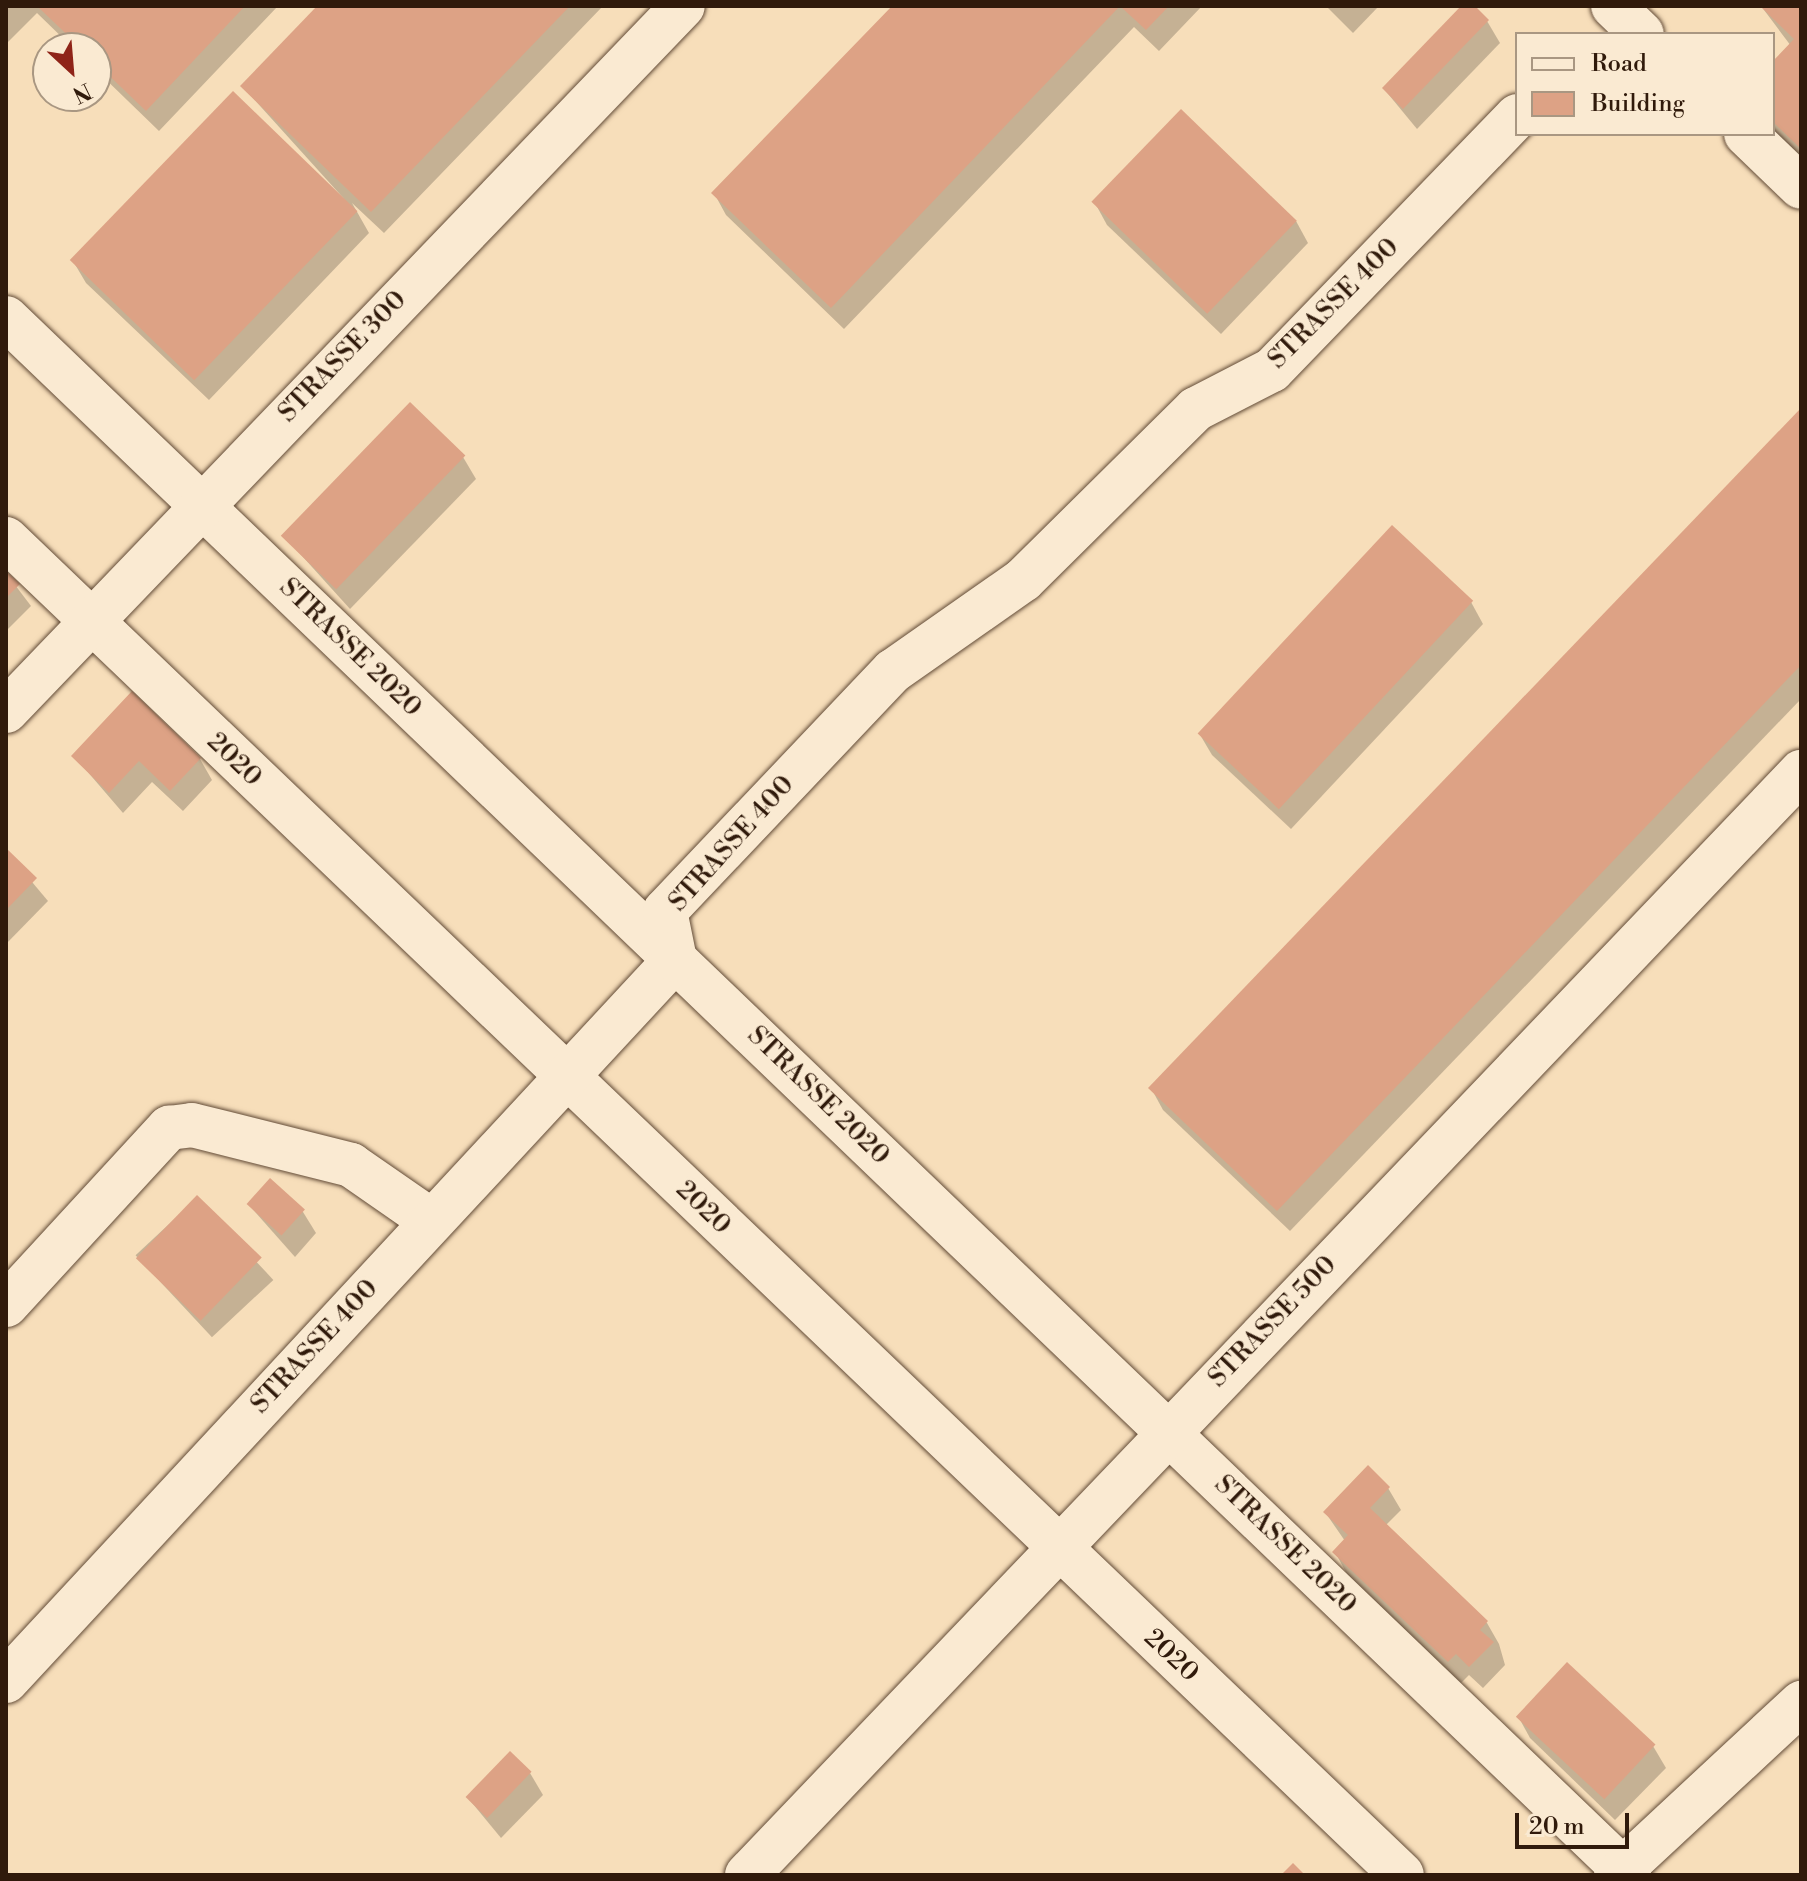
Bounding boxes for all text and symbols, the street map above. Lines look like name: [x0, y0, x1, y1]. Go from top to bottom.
north arrow: [32, 32, 112, 112]
legend: [1515, 32, 1775, 136]
text: Road: [1591, 49, 1647, 79]
text: N: [68, 76, 96, 108]
text: Building: [1591, 89, 1685, 119]
street label: STRASSE 400: [1262, 232, 1406, 376]
street label: STRASSE 300: [273, 285, 413, 429]
street label: STRASSE 2020: [272, 572, 428, 724]
street label: 2020: [200, 727, 268, 793]
street label: STRASSE 400: [663, 770, 801, 918]
street label: STRASSE 2020: [740, 1020, 896, 1172]
street label: 2020: [669, 1175, 737, 1241]
street label: STRASSE 500: [1203, 1250, 1343, 1394]
street label: STRASSE 400: [245, 1274, 385, 1420]
street label: STRASSE 2020: [1207, 1469, 1363, 1621]
street label: 2020: [1137, 1623, 1205, 1689]
scale bar: [1519, 1797, 1633, 1847]
text: 20 m: [1529, 1812, 1585, 1842]

